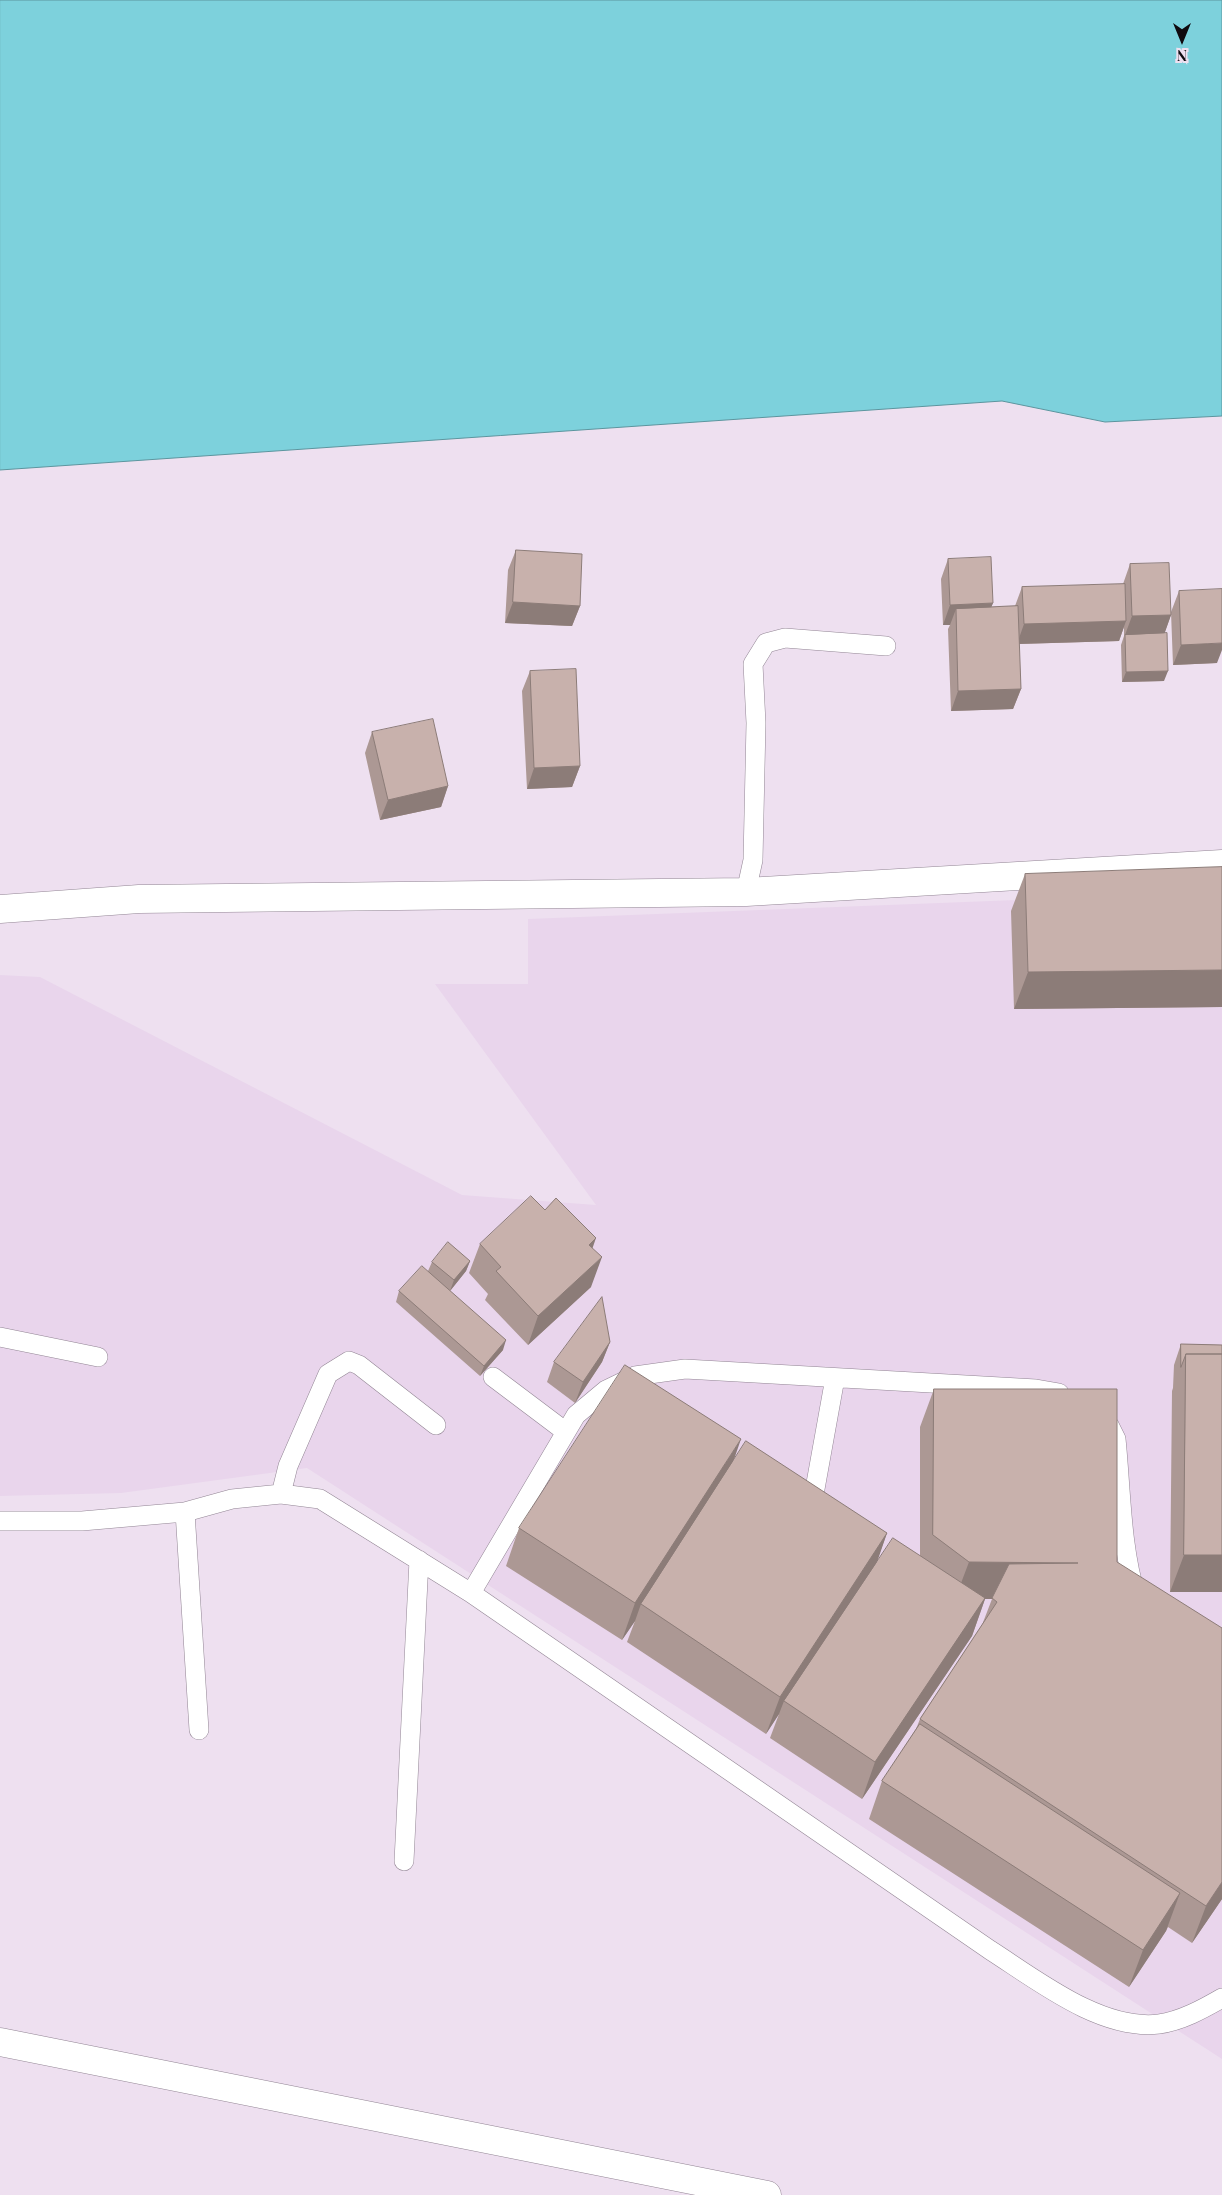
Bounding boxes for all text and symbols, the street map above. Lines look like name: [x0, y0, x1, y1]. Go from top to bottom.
north arrow: [1157, 15, 1207, 65]
text: N: [1177, 46, 1187, 65]

